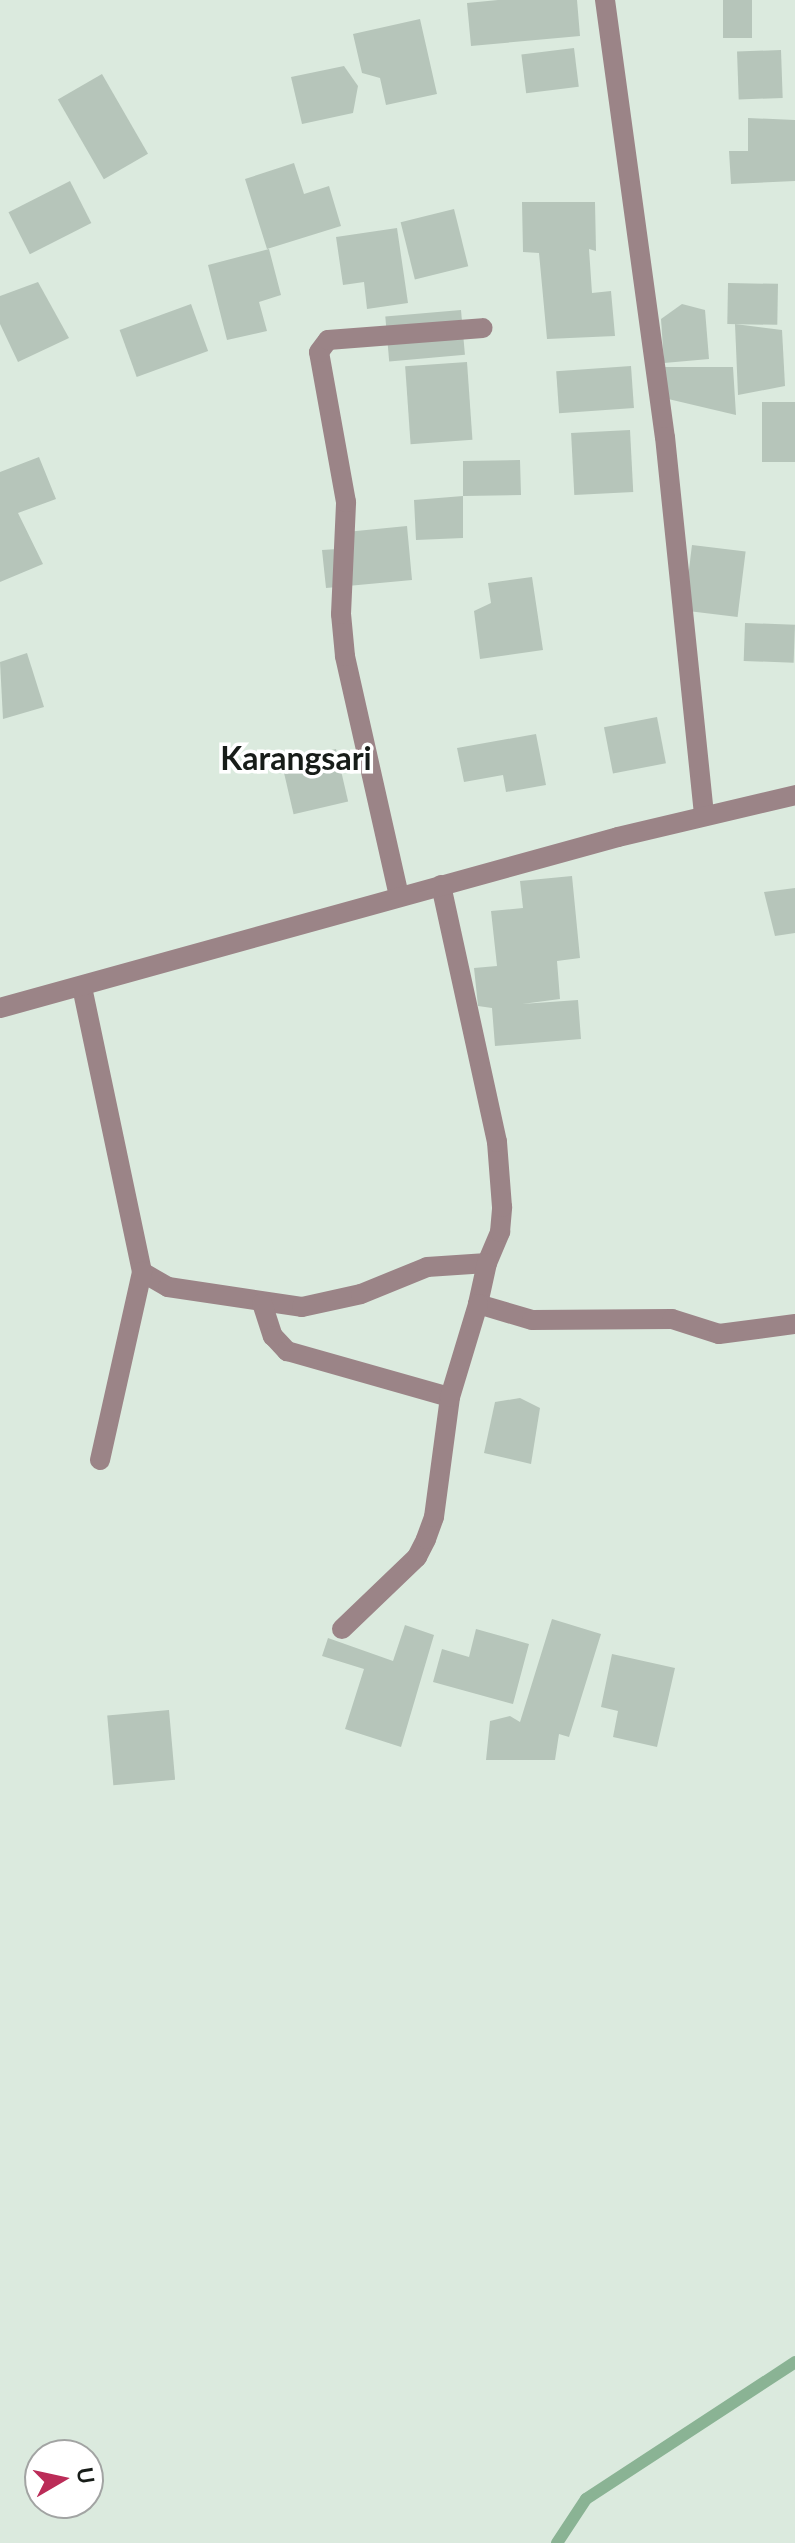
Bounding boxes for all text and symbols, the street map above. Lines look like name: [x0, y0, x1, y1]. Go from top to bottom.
district label: Karangsari: [220, 739, 372, 777]
north arrow: [24, 2439, 104, 2519]
text: U: [72, 2465, 101, 2486]

